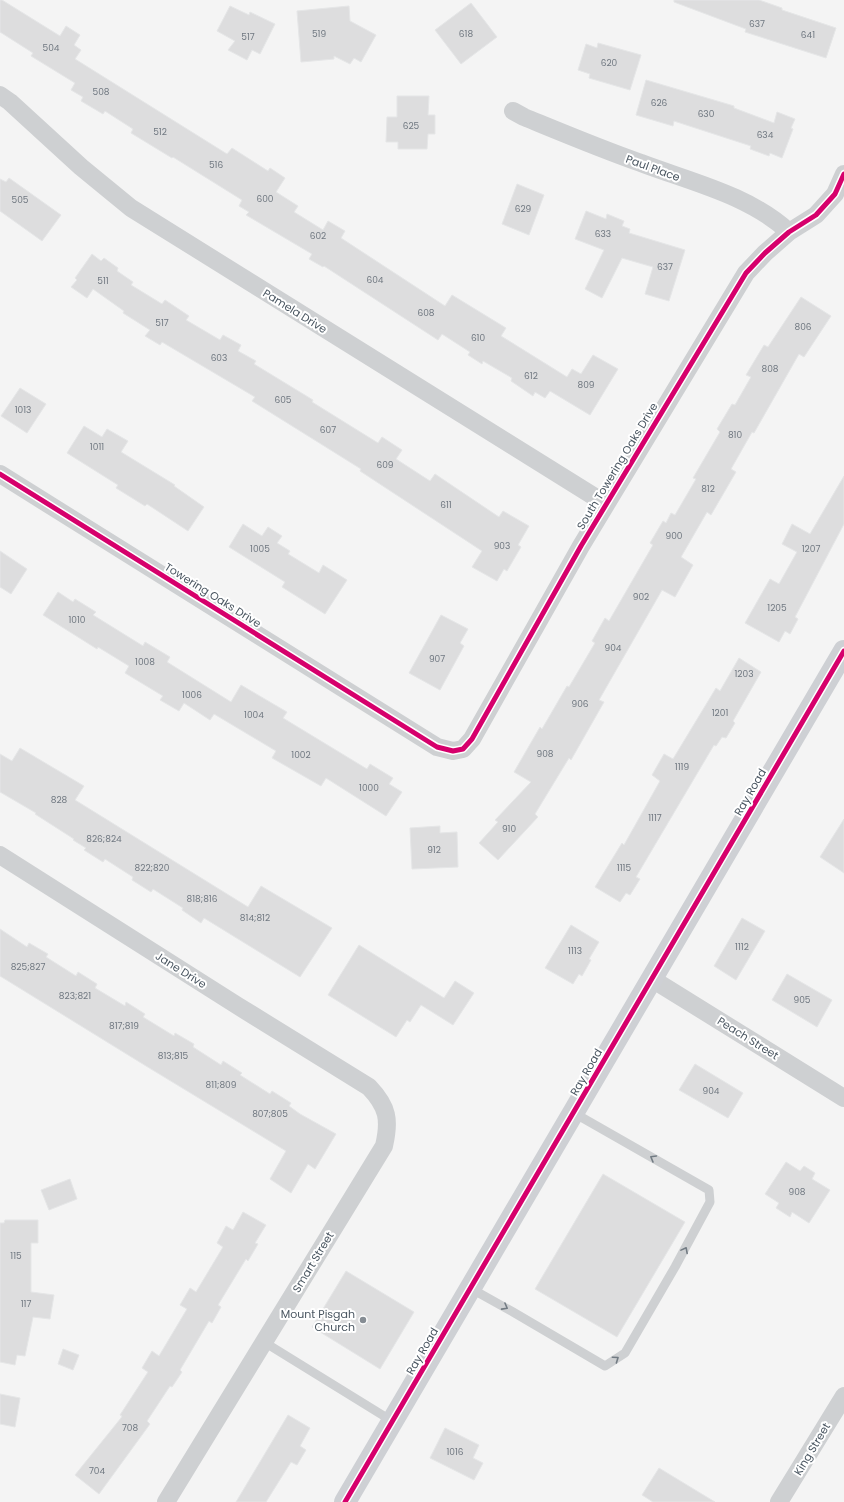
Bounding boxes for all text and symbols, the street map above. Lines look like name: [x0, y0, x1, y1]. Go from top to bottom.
house number: 637: [749, 18, 765, 30]
house number: 519: [312, 28, 326, 40]
house number: 618: [459, 28, 473, 40]
house number: 641: [801, 29, 815, 41]
house number: 517: [241, 31, 255, 43]
house number: 504: [43, 42, 60, 54]
house number: 620: [601, 57, 618, 69]
house number: 508: [93, 86, 110, 98]
house number: 626: [651, 97, 668, 109]
house number: 630: [698, 108, 715, 120]
house number: 625: [403, 120, 420, 132]
house number: 512: [153, 126, 167, 138]
house number: 634: [757, 129, 774, 141]
street label: Paul Place: [624, 151, 682, 185]
house number: 516: [209, 159, 223, 171]
house number: 600: [256, 193, 274, 205]
house number: 505: [12, 194, 29, 206]
house number: 629: [515, 203, 532, 215]
house number: 633: [595, 228, 611, 240]
house number: 602: [310, 230, 326, 242]
house number: 637: [657, 261, 673, 273]
house number: 604: [366, 274, 384, 286]
house number: 511: [97, 275, 109, 287]
street label: Pamela Drive: [260, 285, 330, 337]
house number: 608: [417, 307, 435, 319]
house number: 517: [155, 317, 169, 329]
house number: 806: [794, 321, 812, 333]
house number: 610: [471, 332, 485, 344]
house number: 603: [211, 352, 227, 364]
house number: 808: [761, 363, 779, 375]
house number: 612: [524, 370, 538, 382]
house number: 809: [577, 379, 595, 391]
house number: 605: [274, 394, 292, 406]
street label: South Towering Oaks Drive: [573, 399, 661, 533]
house number: 1013: [15, 404, 31, 416]
house number: 607: [320, 424, 336, 436]
house number: 810: [728, 429, 742, 441]
house number: 1011: [90, 441, 104, 453]
house number: 609: [376, 459, 394, 471]
house number: 812: [701, 483, 715, 495]
house number: 611: [440, 499, 452, 511]
house number: 900: [666, 530, 683, 542]
house number: 903: [494, 540, 510, 552]
house number: 1005: [250, 543, 270, 555]
house number: 1207: [802, 543, 820, 555]
street label: Towering Oaks Drive: [162, 559, 264, 631]
house number: 902: [633, 591, 649, 603]
house number: 1205: [767, 602, 787, 614]
house number: 1010: [68, 614, 86, 626]
house number: 904: [605, 642, 622, 654]
house number: 907: [429, 653, 445, 665]
house number: 1008: [135, 656, 155, 668]
house number: 1203: [734, 668, 754, 680]
house number: 1006: [182, 689, 202, 701]
house number: 906: [571, 698, 589, 710]
house number: 1201: [712, 707, 728, 719]
house number: 1004: [244, 709, 264, 721]
house number: 908: [536, 748, 554, 760]
house number: 1002: [291, 749, 311, 761]
house number: 1119: [675, 761, 689, 773]
street label: Ray Road: [730, 766, 770, 818]
house number: 1000: [359, 782, 379, 794]
house number: 828: [51, 794, 68, 806]
house number: 1117: [648, 812, 662, 824]
house number: 910: [502, 823, 516, 835]
house number: 826;824: [86, 833, 122, 845]
house number: 912: [427, 844, 441, 856]
house number: 822;820: [135, 862, 170, 874]
house number: 1115: [617, 862, 631, 874]
house number: 818;816: [187, 893, 218, 905]
house number: 814;812: [240, 912, 270, 924]
house number: 1112: [735, 941, 749, 953]
house number: 1113: [568, 945, 582, 957]
street label: Jane Drive: [152, 948, 210, 992]
house number: 825;827: [11, 961, 45, 973]
house number: 823;821: [59, 990, 91, 1002]
house number: 905: [794, 994, 811, 1006]
street label: Peach Street: [714, 1013, 782, 1063]
house number: 817;819: [109, 1020, 139, 1032]
street label: Ray Road: [566, 1046, 606, 1098]
house number: 813;815: [158, 1050, 189, 1062]
house number: 811;809: [206, 1079, 237, 1091]
house number: 904: [703, 1085, 720, 1097]
house number: 807;805: [252, 1108, 288, 1120]
one-way arrow: [650, 1156, 657, 1163]
house number: 908: [788, 1186, 806, 1198]
street label: Smart Street: [289, 1229, 337, 1295]
one-way arrow: [680, 1246, 687, 1254]
house number: 115: [10, 1250, 22, 1262]
house number: 117: [21, 1298, 31, 1310]
one-way arrow: [500, 1302, 508, 1310]
place label: Mount Pisgah Church: [281, 1306, 355, 1335]
marker: Mount Pisgah Church: [358, 1315, 368, 1325]
street label: Ray Road: [402, 1325, 442, 1377]
one-way arrow: [612, 1356, 619, 1364]
street label: King Street: [790, 1420, 834, 1478]
house number: 708: [122, 1422, 138, 1434]
house number: 1016: [446, 1446, 464, 1458]
house number: 704: [89, 1465, 105, 1477]

